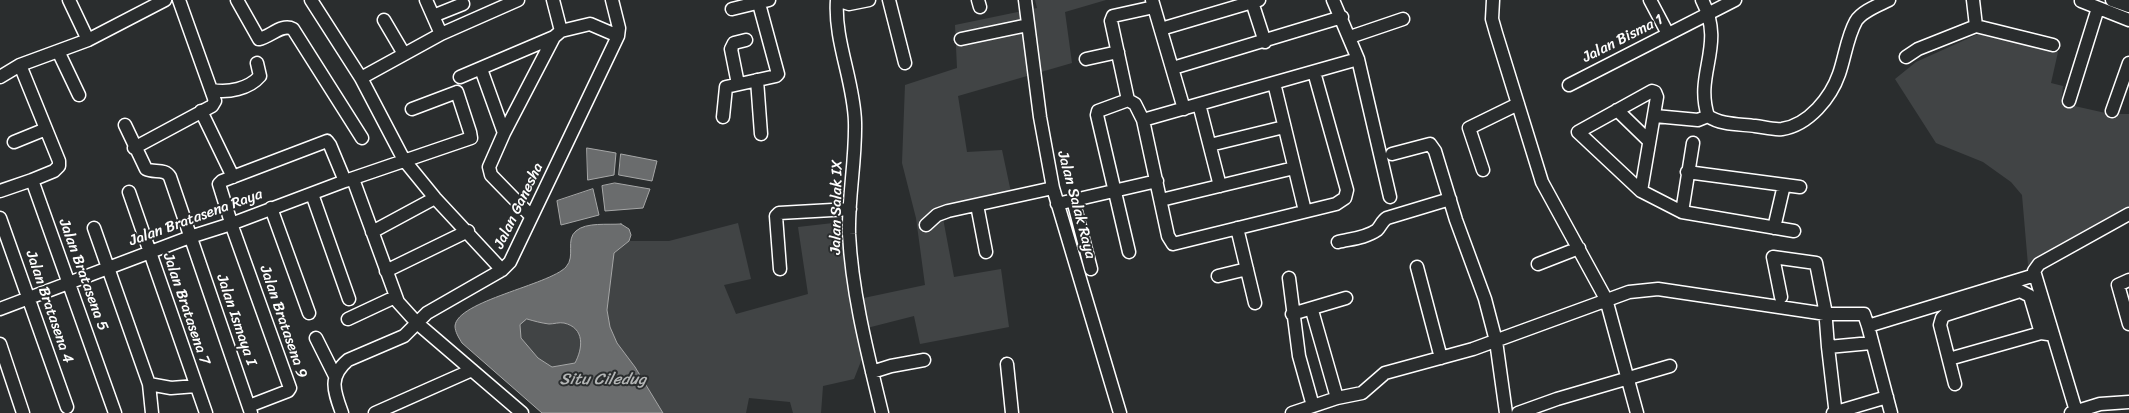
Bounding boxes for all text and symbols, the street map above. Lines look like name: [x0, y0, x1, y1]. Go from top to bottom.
street label: Jalan Bisma 1: [1580, 11, 1666, 67]
street label: Jalan Salak Raya: [1053, 149, 1099, 261]
street label: Jalan Salak IX: [827, 159, 847, 255]
street label: Jalan Ganesha: [490, 160, 548, 252]
street label: Jalan Bratasena Raya: [127, 186, 265, 250]
street label: Jalan Bratasena 5: [54, 217, 112, 333]
street label: Jalan Bratasena 4: [21, 248, 77, 366]
street label: Jalan Bratasena 7: [158, 251, 214, 367]
street label: Jalan Bratasena 9: [255, 263, 311, 381]
street label: Jalan Ismaya I: [212, 272, 260, 368]
water label: Situ Ciledug: [560, 370, 646, 390]

